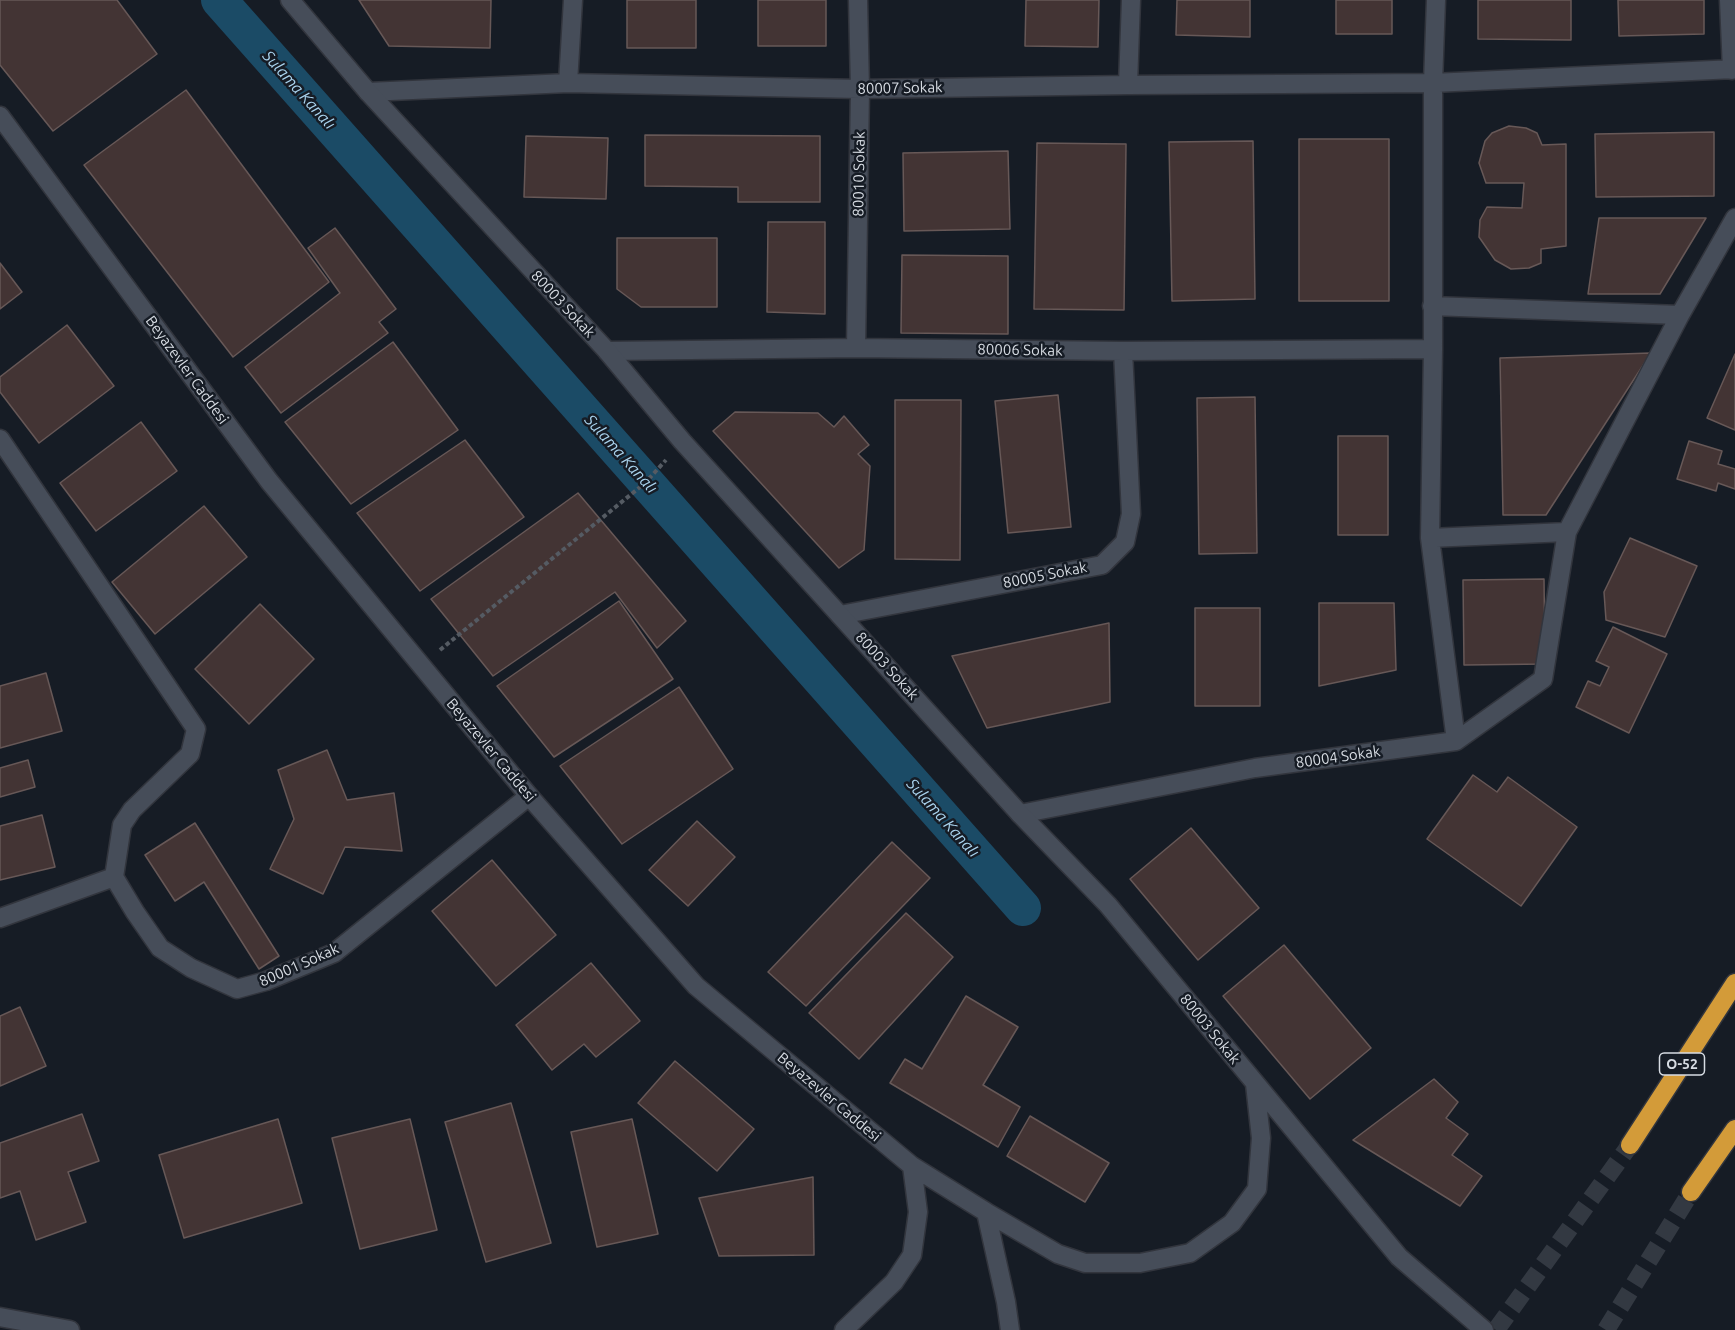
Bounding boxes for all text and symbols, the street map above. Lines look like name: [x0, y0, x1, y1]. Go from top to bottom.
water label: Sulama Kanalı: [259, 47, 339, 133]
street label: 80007 Sokak: [857, 78, 943, 98]
street label: 80010 Sokak: [849, 131, 869, 217]
street label: 80003 Sokak: [527, 267, 599, 341]
street label: Beyazevler Caddesi: [142, 312, 232, 428]
street label: 80006 Sokak: [977, 340, 1063, 360]
water label: Sulama Kanalı: [581, 411, 661, 497]
street label: 80005 Sokak: [1001, 558, 1089, 592]
street label: 80003 Sokak: [852, 628, 922, 704]
street label: Beyazevler Caddesi: [443, 695, 539, 805]
street label: 80004 Sokak: [1295, 742, 1381, 772]
water label: Sulama Kanalı: [903, 775, 983, 861]
street label: 80001 Sokak: [256, 939, 342, 991]
street label: 80003 Sokak: [1176, 990, 1244, 1068]
street label: Beyazevler Caddesi: [774, 1049, 884, 1145]
road number: O-52: [1660, 1053, 1704, 1075]

